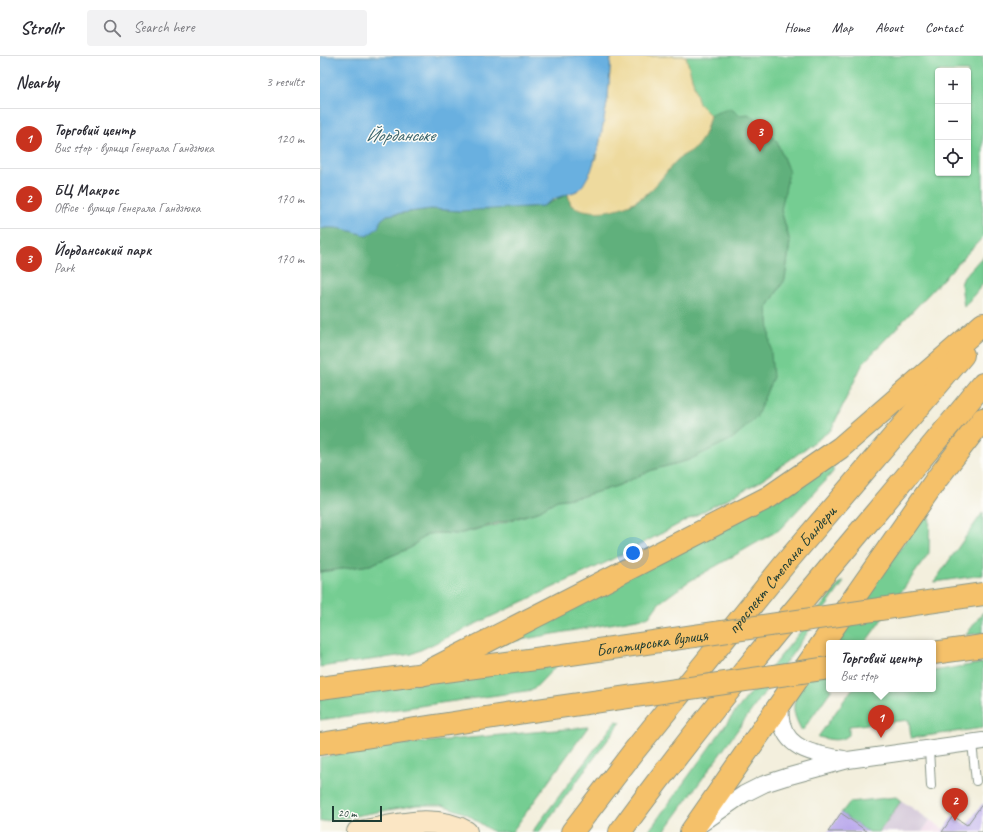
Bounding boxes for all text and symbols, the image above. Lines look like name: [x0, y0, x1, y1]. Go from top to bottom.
search box: [87, 10, 367, 46]
text: Strollr: [20, 16, 63, 40]
icon: search: [101, 17, 123, 39]
text: Search here: [133, 18, 195, 37]
text: Home: [784, 19, 810, 36]
text: Map: [832, 19, 853, 36]
text: About: [875, 19, 903, 36]
text: Contact: [925, 19, 963, 36]
map controls: [935, 68, 971, 176]
button: +: [935, 68, 971, 104]
text: Nearby: [16, 72, 59, 93]
text: 3 results: [266, 74, 304, 90]
button: −: [935, 104, 971, 140]
pin: 3: [747, 119, 773, 152]
text: Торговий центр: [54, 121, 135, 140]
water label: Йорданське: [366, 124, 437, 146]
text: 1: [26, 131, 32, 147]
text: 120 m: [276, 131, 304, 147]
text: Bus stop · вулиця Генерала Гандзюка: [54, 140, 214, 156]
button: locate: [935, 140, 971, 176]
text: БЦ Макрос: [54, 181, 119, 200]
text: 2: [26, 191, 32, 207]
text: 170 m: [276, 191, 304, 207]
text: Office · вулиця Генерала Гандзюка: [54, 200, 200, 216]
text: Йорданський парк: [54, 241, 151, 260]
text: 3: [26, 251, 32, 267]
text: 170 m: [276, 251, 304, 267]
text: Park: [54, 260, 75, 276]
street label: проспект Степана Бандери: [723, 500, 842, 638]
your location: [623, 543, 643, 563]
street label: Богатирська вулиця: [595, 624, 710, 661]
popup: [826, 640, 936, 692]
text: Торговий центр: [841, 649, 921, 668]
text: Bus stop: [841, 668, 878, 684]
pin: 1: [868, 705, 894, 738]
pin: 2: [942, 788, 968, 821]
scale bar: [332, 804, 382, 823]
text: 20 m: [338, 806, 357, 820]

